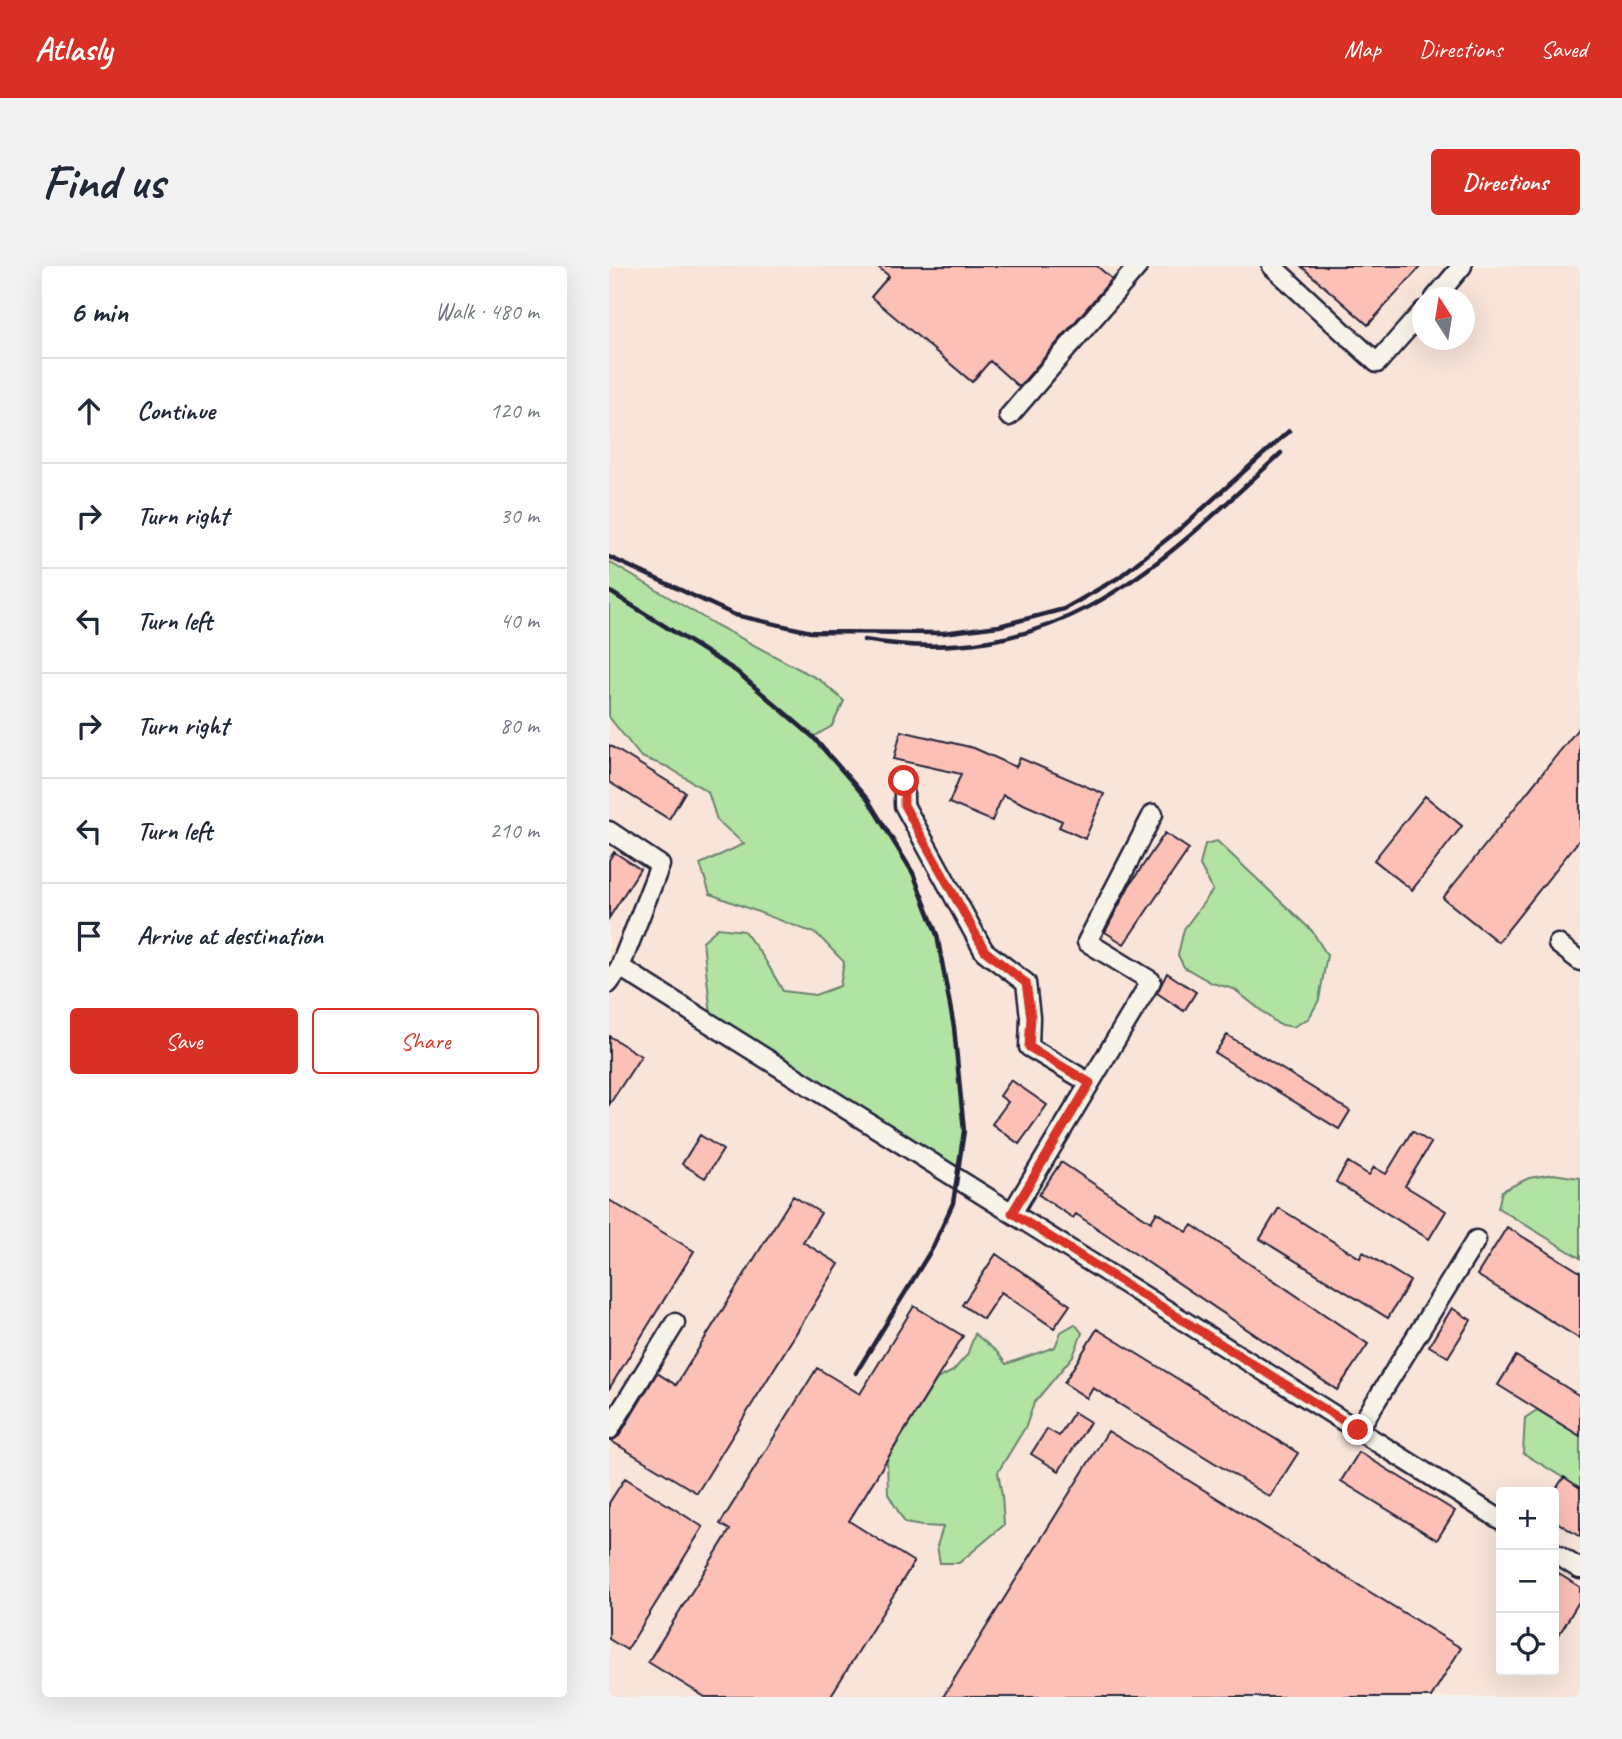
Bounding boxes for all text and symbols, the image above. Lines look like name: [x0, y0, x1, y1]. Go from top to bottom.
text: Atlasly: [35, 28, 112, 70]
text: Map: [1344, 34, 1381, 64]
text: Directions: [1419, 34, 1502, 64]
text: Saved: [1540, 34, 1587, 64]
button: Directions: [1431, 149, 1580, 215]
text: Find us: [42, 151, 164, 213]
north arrow: [1412, 287, 1475, 350]
text: 6 min: [70, 293, 128, 331]
text: Walk · 480 m: [435, 297, 539, 326]
icon: ahead: [70, 392, 108, 430]
text: Continue: [137, 394, 215, 427]
text: 120 m: [490, 396, 539, 425]
icon: right: [70, 497, 108, 535]
text: Turn right: [137, 499, 228, 532]
text: 30 m: [500, 501, 539, 530]
icon: left: [70, 602, 108, 640]
text: Turn left: [137, 604, 212, 637]
text: 40 m: [500, 606, 539, 635]
icon: right: [70, 707, 108, 745]
text: Turn right: [137, 709, 228, 742]
text: 80 m: [500, 711, 539, 740]
route start: [888, 765, 919, 796]
icon: left: [70, 812, 108, 850]
text: Turn left: [137, 814, 212, 847]
text: 210 m: [490, 816, 539, 845]
icon: arrive: [70, 917, 108, 955]
text: Arrive at destination: [137, 919, 323, 952]
button: Save: [70, 1008, 298, 1074]
button: Share: [312, 1008, 539, 1074]
route end: [1342, 1414, 1373, 1445]
map controls: [1496, 1487, 1559, 1676]
button: +: [1496, 1487, 1559, 1550]
button: −: [1496, 1550, 1559, 1613]
button: locate: [1496, 1613, 1559, 1676]

